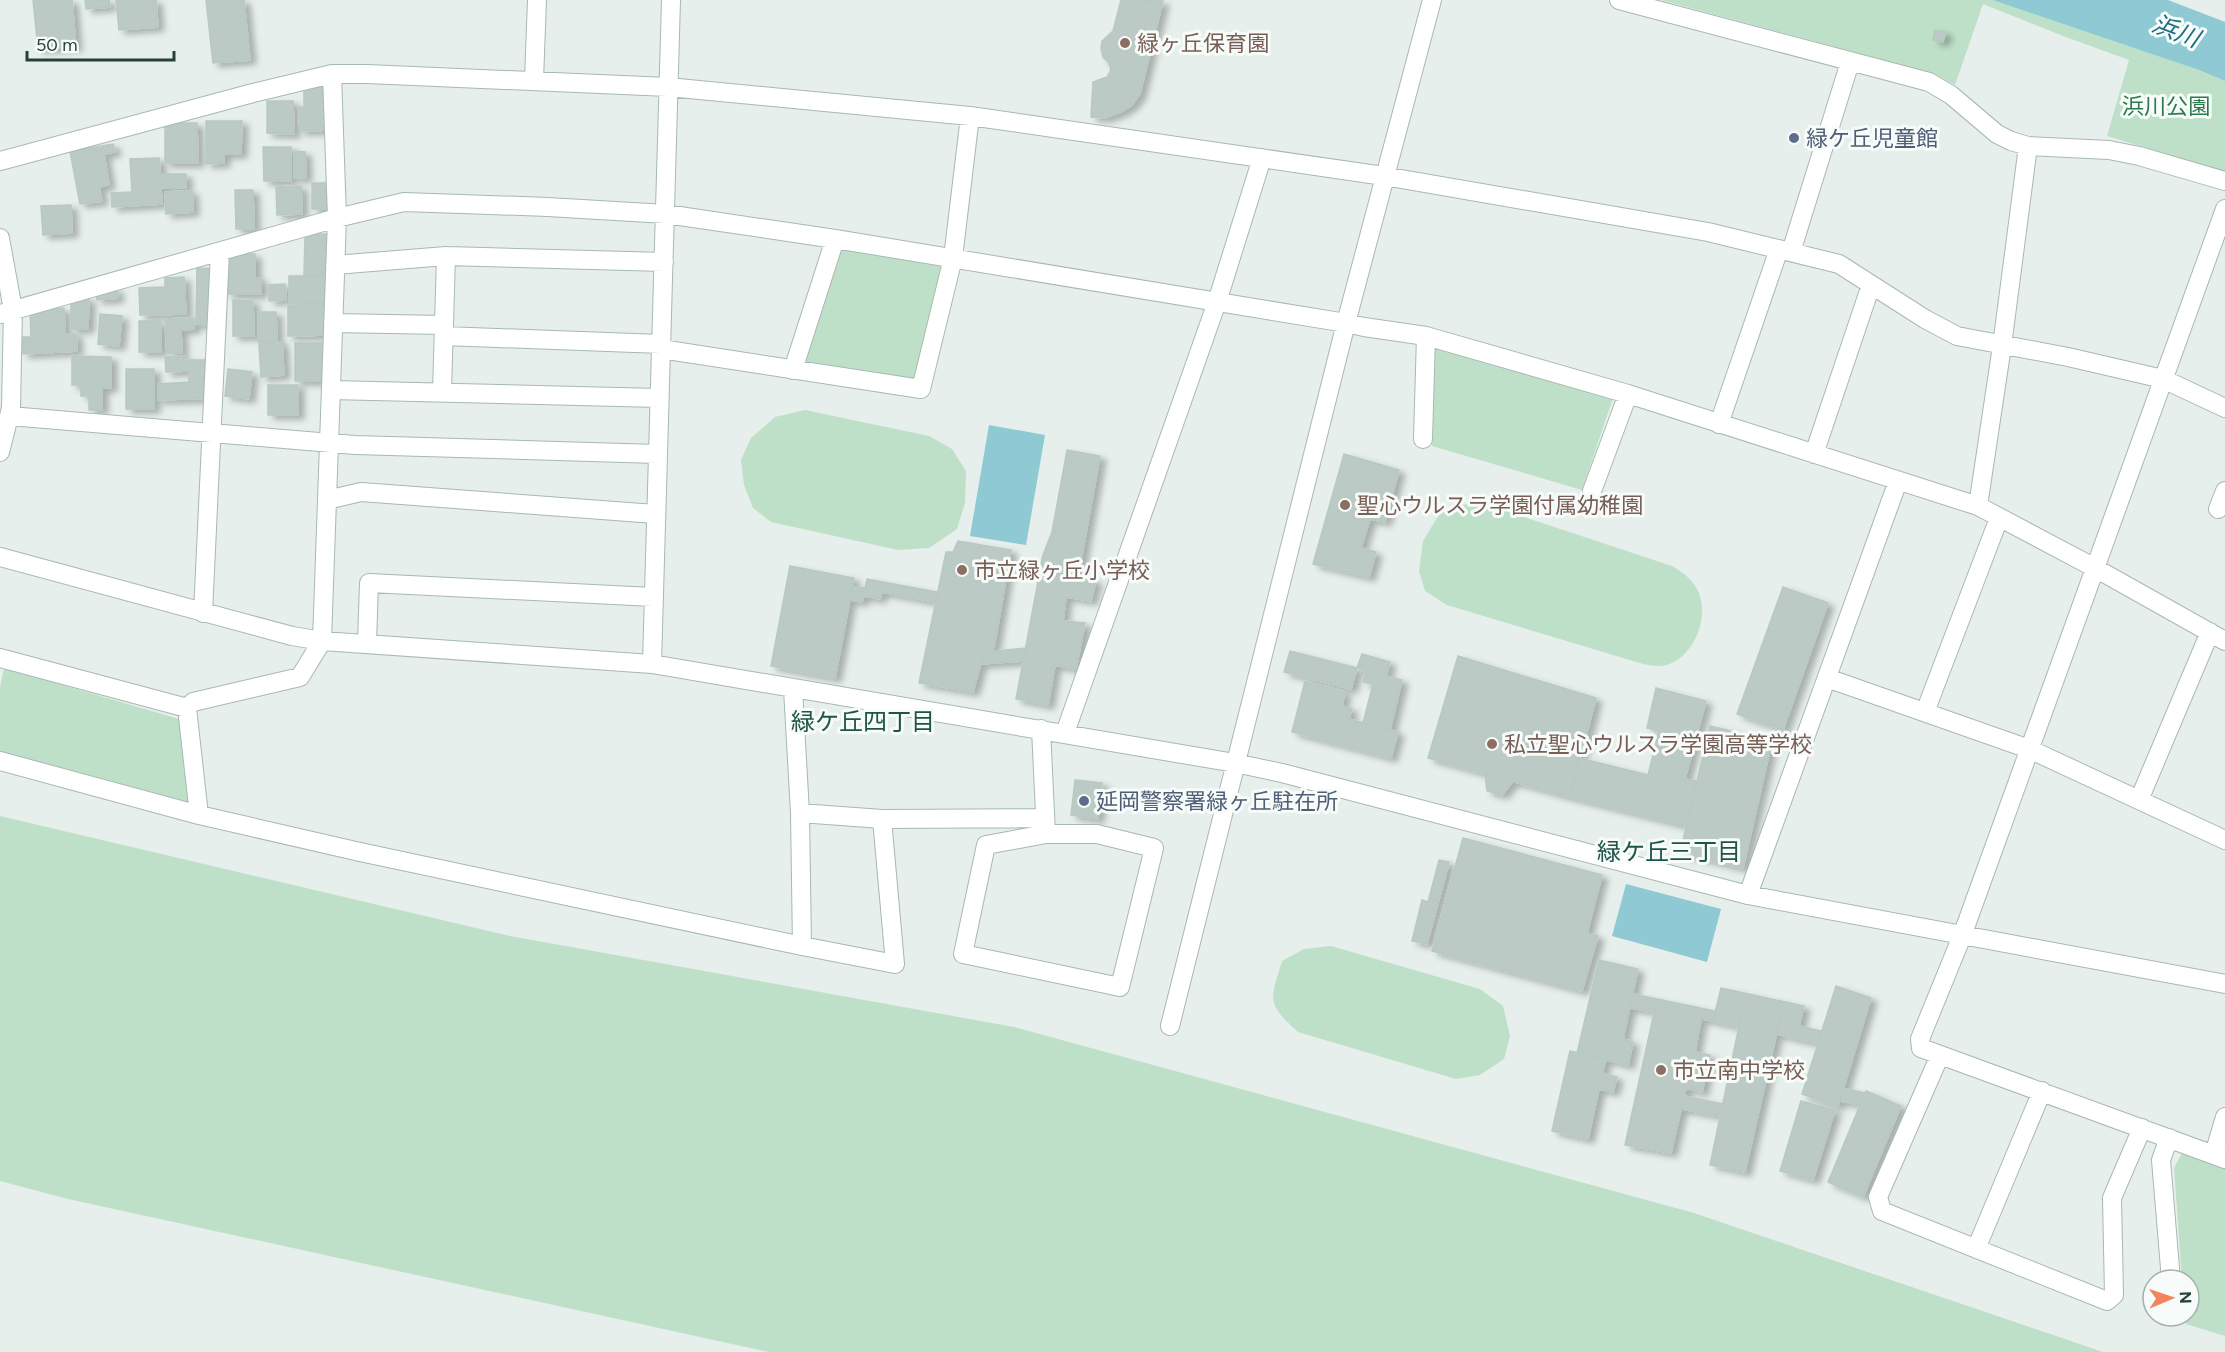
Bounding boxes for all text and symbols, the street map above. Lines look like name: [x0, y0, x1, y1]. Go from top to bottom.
water label: 浜川: [2148, 9, 2206, 54]
scale bar: [27, 24, 174, 62]
place label: 緑ヶ丘保育園: [1137, 30, 1269, 57]
text: 50 m: [36, 34, 78, 56]
marker: 緑ヶ丘保育園: [1118, 36, 1132, 50]
park label: 浜川公園: [2122, 93, 2210, 120]
place label: 緑ケ丘児童館: [1806, 125, 1938, 152]
marker: 緑ケ丘児童館: [1787, 131, 1801, 145]
place label: 聖心ウルスラ学園付属幼稚園: [1357, 492, 1643, 519]
marker: 聖心ウルスラ学園付属幼稚園: [1338, 498, 1352, 512]
place label: 市立緑ヶ丘小学校: [974, 557, 1150, 584]
marker: 市立緑ヶ丘小学校: [955, 563, 969, 577]
district label: 緑ケ丘四丁目: [791, 707, 935, 736]
place label: 私立聖心ウルスラ学園高等学校: [1504, 731, 1812, 758]
marker: 私立聖心ウルスラ学園高等学校: [1485, 737, 1499, 751]
place label: 延岡警察署緑ヶ丘駐在所: [1096, 788, 1338, 815]
marker: 延岡警察署緑ヶ丘駐在所: [1077, 794, 1091, 808]
district label: 緑ケ丘三丁目: [1597, 837, 1741, 866]
place label: 市立南中学校: [1673, 1057, 1805, 1084]
marker: 市立南中学校: [1654, 1063, 1668, 1077]
north arrow: [2141, 1268, 2201, 1328]
text: N: [2176, 1291, 2195, 1304]

